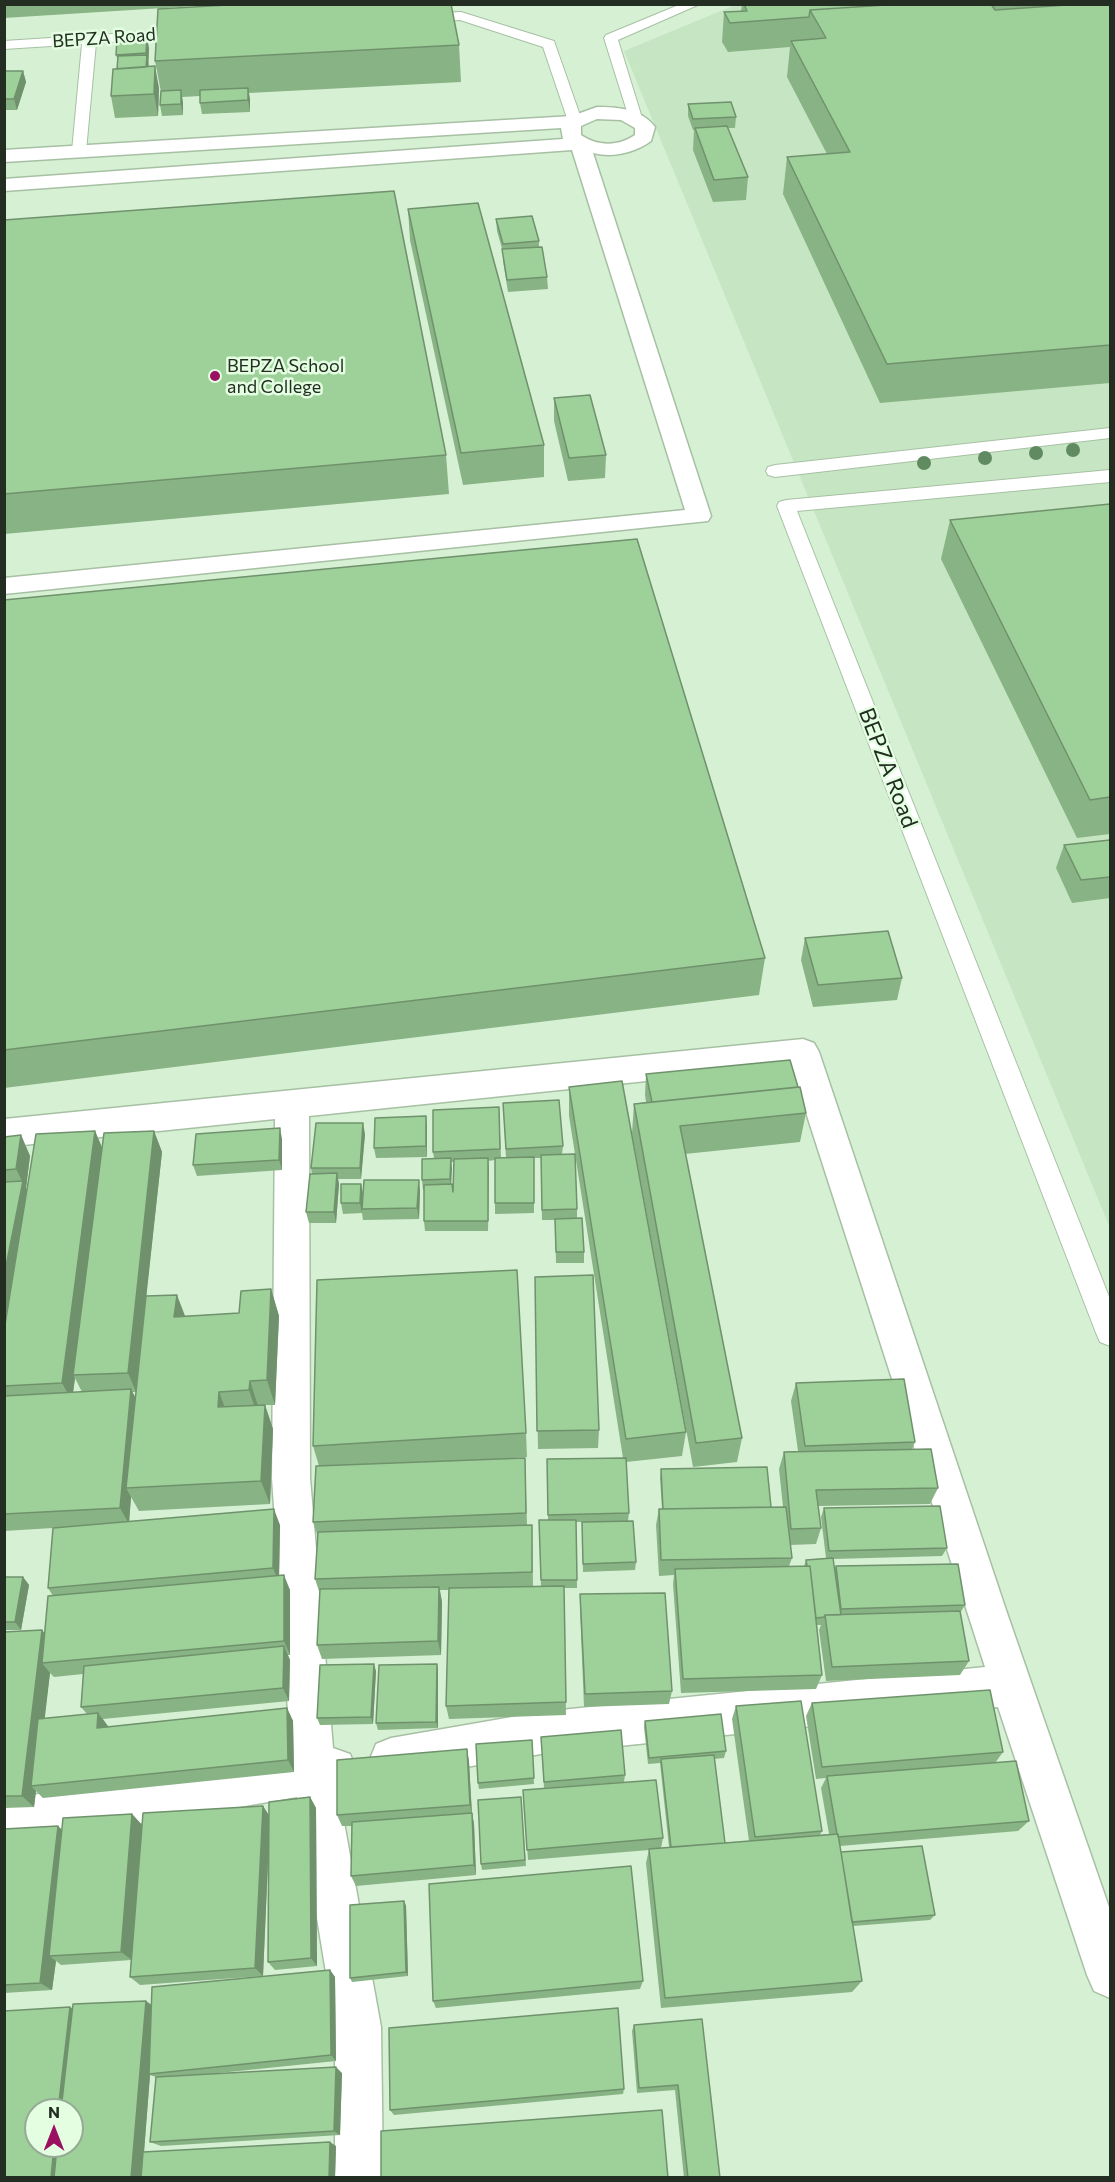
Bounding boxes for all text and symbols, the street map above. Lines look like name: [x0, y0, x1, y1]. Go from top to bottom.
street label: BEPZA Road: [52, 24, 156, 52]
place label: BEPZA School and College: [227, 355, 344, 398]
marker: BEPZA School and College: [208, 369, 222, 383]
street label: BEPZA Road: [853, 704, 923, 832]
north arrow: [24, 2098, 84, 2158]
text: N: [48, 2102, 60, 2121]

